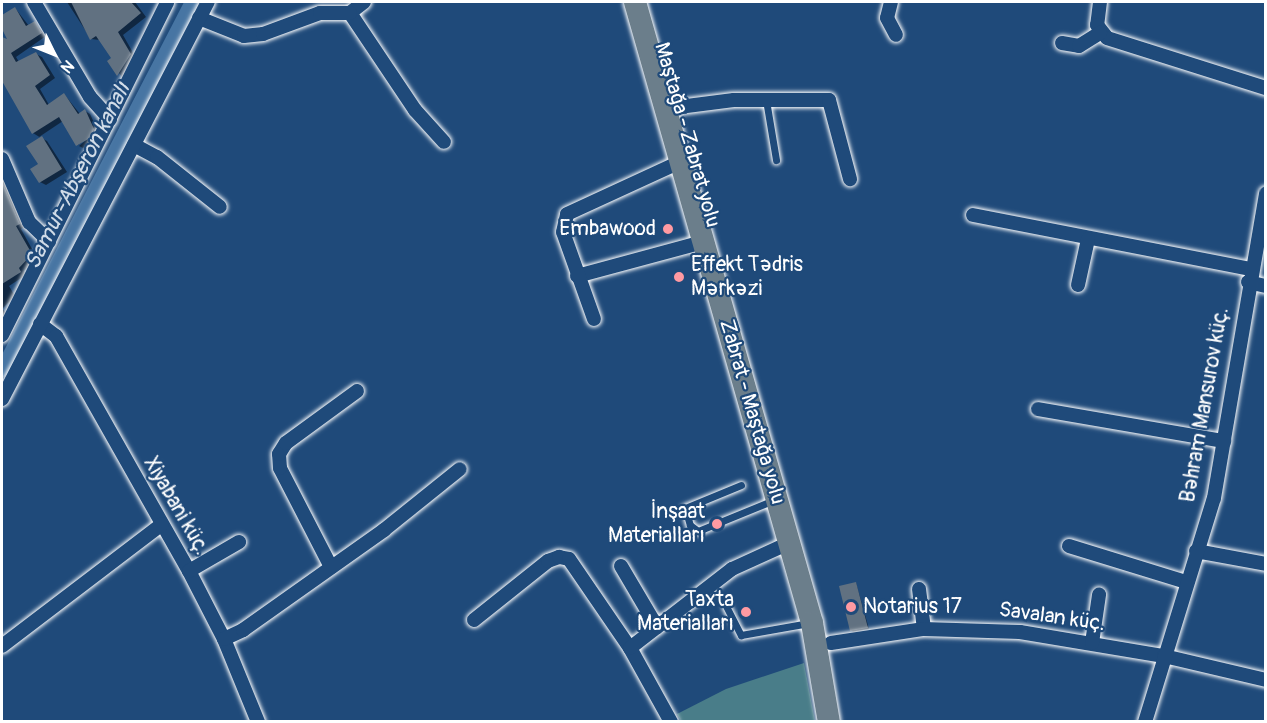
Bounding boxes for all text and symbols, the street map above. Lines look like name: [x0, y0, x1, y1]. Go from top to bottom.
north arrow: [24, 24, 84, 84]
street label: Maştağa - Zabrat yolu: [649, 40, 725, 230]
text: N: [56, 55, 78, 77]
water label: Samur-Abşeron kanalı: [20, 78, 136, 274]
place label: Embawood: [559, 216, 656, 242]
marker: Embawood: [661, 222, 675, 236]
place label: Effekt Tədris Mərkəzi: [691, 252, 803, 302]
marker: Effekt Tədris Mərkəzi: [672, 270, 686, 284]
street label: Bəhram Mansurov küç.: [1175, 306, 1235, 504]
street label: Zabrat - Maştağa yolu: [714, 317, 790, 507]
street label: Xiyabani küç.: [138, 452, 214, 560]
place label: İnşaat Materialları: [608, 499, 705, 549]
marker: İnşaat Materialları: [710, 517, 724, 531]
place label: Taxta Materialları: [637, 587, 734, 637]
place label: Notarius 17: [863, 594, 962, 620]
street label: Savalan küç.: [997, 597, 1107, 637]
marker: Notarius 17: [844, 600, 858, 614]
marker: Taxta Materialları: [739, 605, 753, 619]

